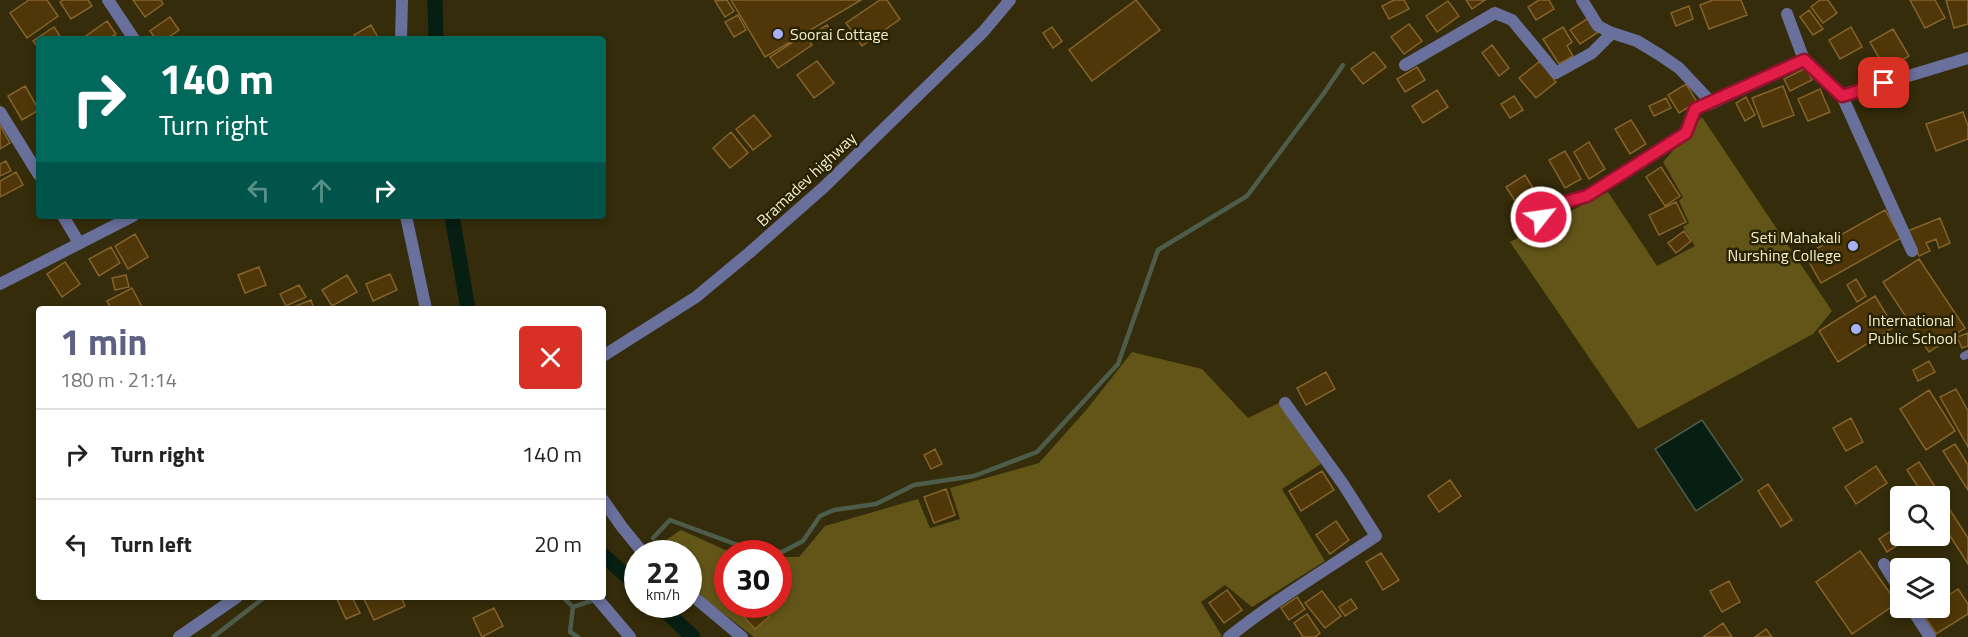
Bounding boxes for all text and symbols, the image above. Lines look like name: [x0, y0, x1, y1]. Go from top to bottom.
place label: Soorai Cottage: [790, 22, 889, 46]
marker: Soorai Cottage: [771, 27, 785, 41]
text: 140 m: [159, 46, 274, 110]
pin: [1858, 57, 1909, 108]
icon: right: [60, 60, 138, 138]
icon: arrive: [1867, 66, 1900, 99]
text: Turn right: [159, 104, 268, 145]
street label: Bramadev highway: [751, 126, 862, 232]
icon: left: [242, 174, 275, 207]
icon: ahead: [305, 174, 338, 207]
icon: right: [368, 174, 401, 207]
position arrow: [1509, 185, 1573, 249]
place label: Seti Mahakali Nurshing College: [1728, 225, 1841, 267]
marker: Seti Mahakali Nurshing College: [1846, 239, 1860, 253]
place label: International Public School: [1868, 308, 1957, 350]
text: 1 min: [60, 314, 147, 369]
marker: International Public School: [1849, 322, 1863, 336]
button: close: [519, 326, 582, 389]
text: 180 m · 21:14: [60, 364, 177, 395]
text: Turn right: [111, 437, 205, 471]
text: 140 m: [522, 437, 582, 471]
icon: right: [60, 438, 93, 471]
map controls: [1890, 486, 1950, 618]
button: search: [1890, 486, 1950, 546]
text: Turn left: [111, 527, 192, 561]
text: 20 m: [534, 527, 582, 561]
icon: left: [60, 528, 93, 561]
speed limit sign: 30: [714, 540, 792, 618]
text: 22: [646, 549, 680, 595]
button: layers: [1890, 558, 1950, 618]
text: km/h: [646, 583, 680, 606]

